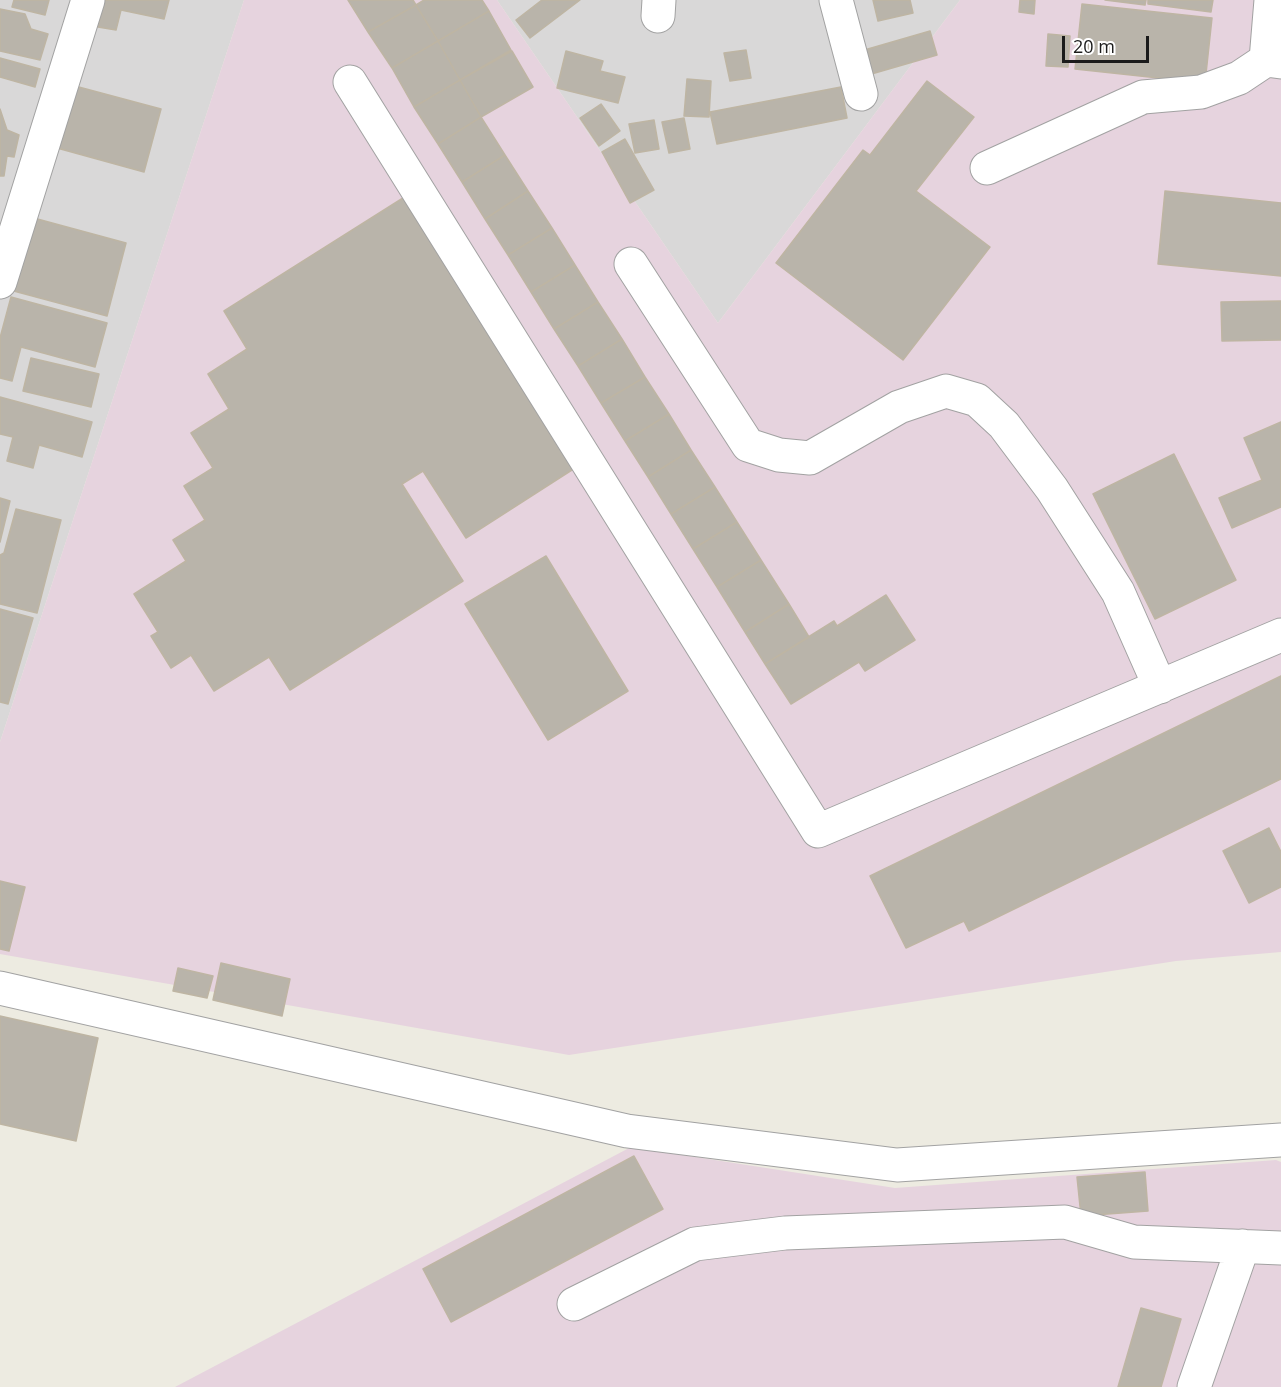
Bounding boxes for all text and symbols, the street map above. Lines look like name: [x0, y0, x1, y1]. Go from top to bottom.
scale bar: [1065, 24, 1152, 62]
text: 20 m: [1073, 34, 1115, 58]

